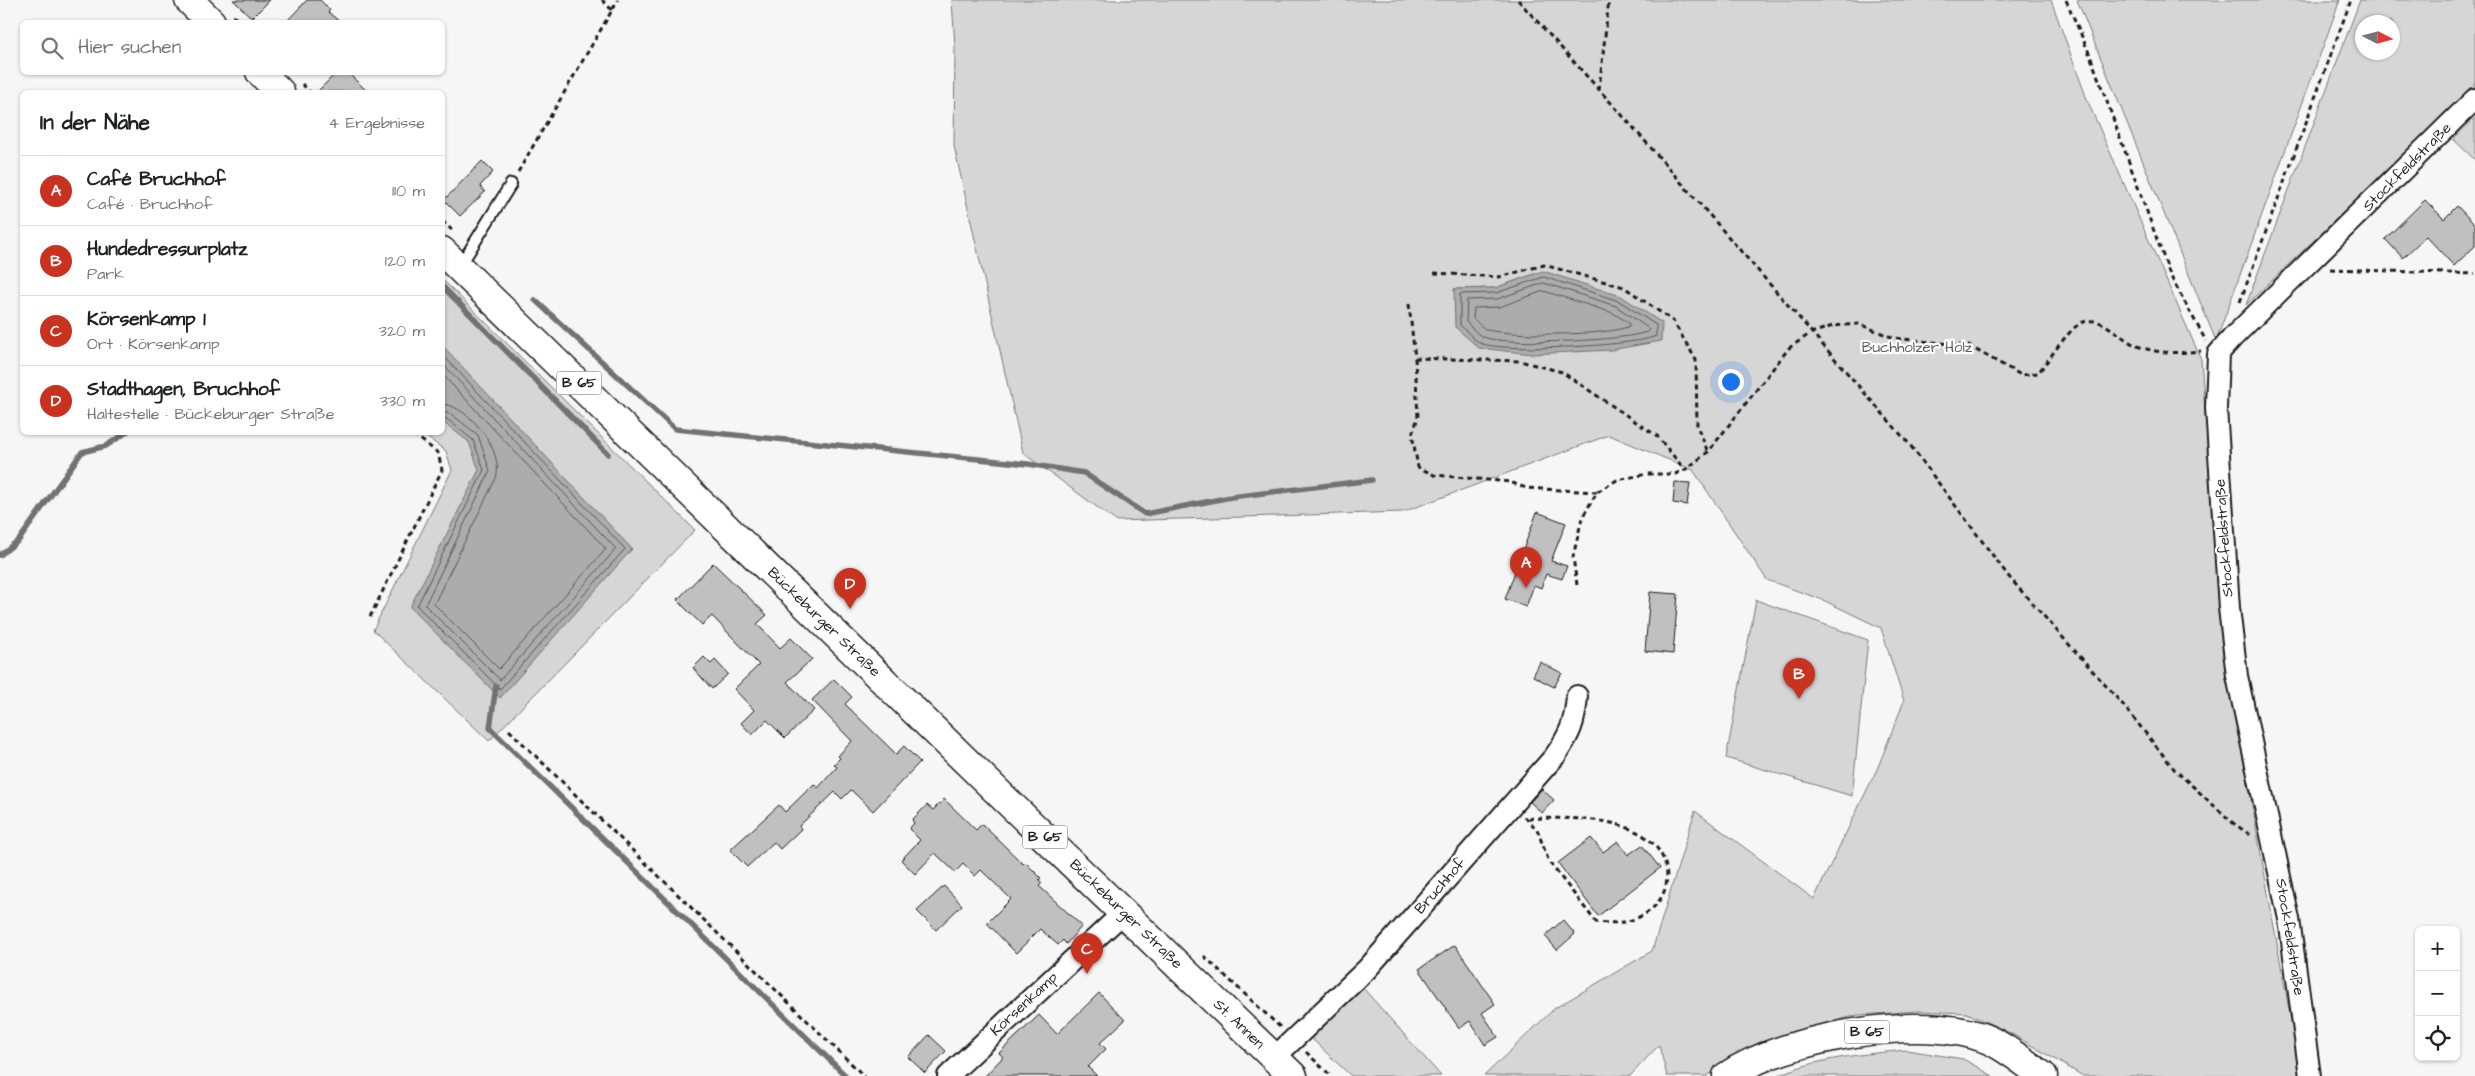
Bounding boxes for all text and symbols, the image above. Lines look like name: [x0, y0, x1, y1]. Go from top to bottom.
north arrow: [2355, 15, 2400, 60]
search box: [20, 20, 445, 75]
icon: search: [38, 34, 66, 62]
text: Hier suchen: [78, 34, 181, 61]
text: In der Nähe: [40, 108, 150, 137]
text: 4 Ergebnisse: [328, 112, 425, 134]
street label: Stockfeldstraße: [2358, 118, 2456, 216]
text: Café Bruchhof: [87, 166, 226, 193]
text: A: [51, 180, 61, 202]
text: 110 m: [392, 180, 425, 202]
text: Café · Bruchhof: [87, 193, 212, 215]
text: Hundedressurplatz: [87, 236, 248, 263]
text: B: [50, 250, 62, 272]
text: 120 m: [385, 250, 425, 272]
text: Park: [87, 263, 124, 285]
text: Körsenkamp 1: [87, 306, 206, 333]
text: C: [50, 320, 62, 342]
text: 320 m: [379, 320, 425, 342]
text: Ort · Körsenkamp: [87, 333, 220, 355]
park label: Buchholzer Holz: [1862, 337, 1973, 358]
your location: [1718, 369, 1744, 395]
road number: B 65: [556, 372, 602, 394]
text: Stadthagen, Bruchhof: [87, 376, 280, 403]
text: D: [51, 390, 61, 412]
text: 330 m: [380, 390, 425, 412]
text: Haltestelle · Bückeburger Straße: [87, 403, 334, 425]
street label: Stockfeldstraße: [2209, 478, 2239, 598]
pin: A: [1510, 547, 1542, 588]
street label: Bückeburger Straße: [762, 562, 885, 682]
pin: D: [834, 568, 866, 609]
pin: B: [1783, 658, 1815, 699]
road number: B 65: [1022, 826, 1068, 849]
street label: Bruchhof: [1410, 853, 1470, 919]
street label: Bückeburger Straße: [1064, 854, 1187, 974]
street label: Stockfeldstraße: [2270, 877, 2310, 997]
map controls: [2415, 926, 2460, 1061]
button: +: [2415, 926, 2460, 971]
pin: C: [1071, 933, 1103, 974]
street label: Körsenkamp: [985, 967, 1063, 1041]
button: −: [2415, 971, 2460, 1016]
street label: St. Annen: [1209, 994, 1270, 1054]
button: locate: [2415, 1016, 2460, 1061]
road number: B 65: [1844, 1020, 1890, 1044]

